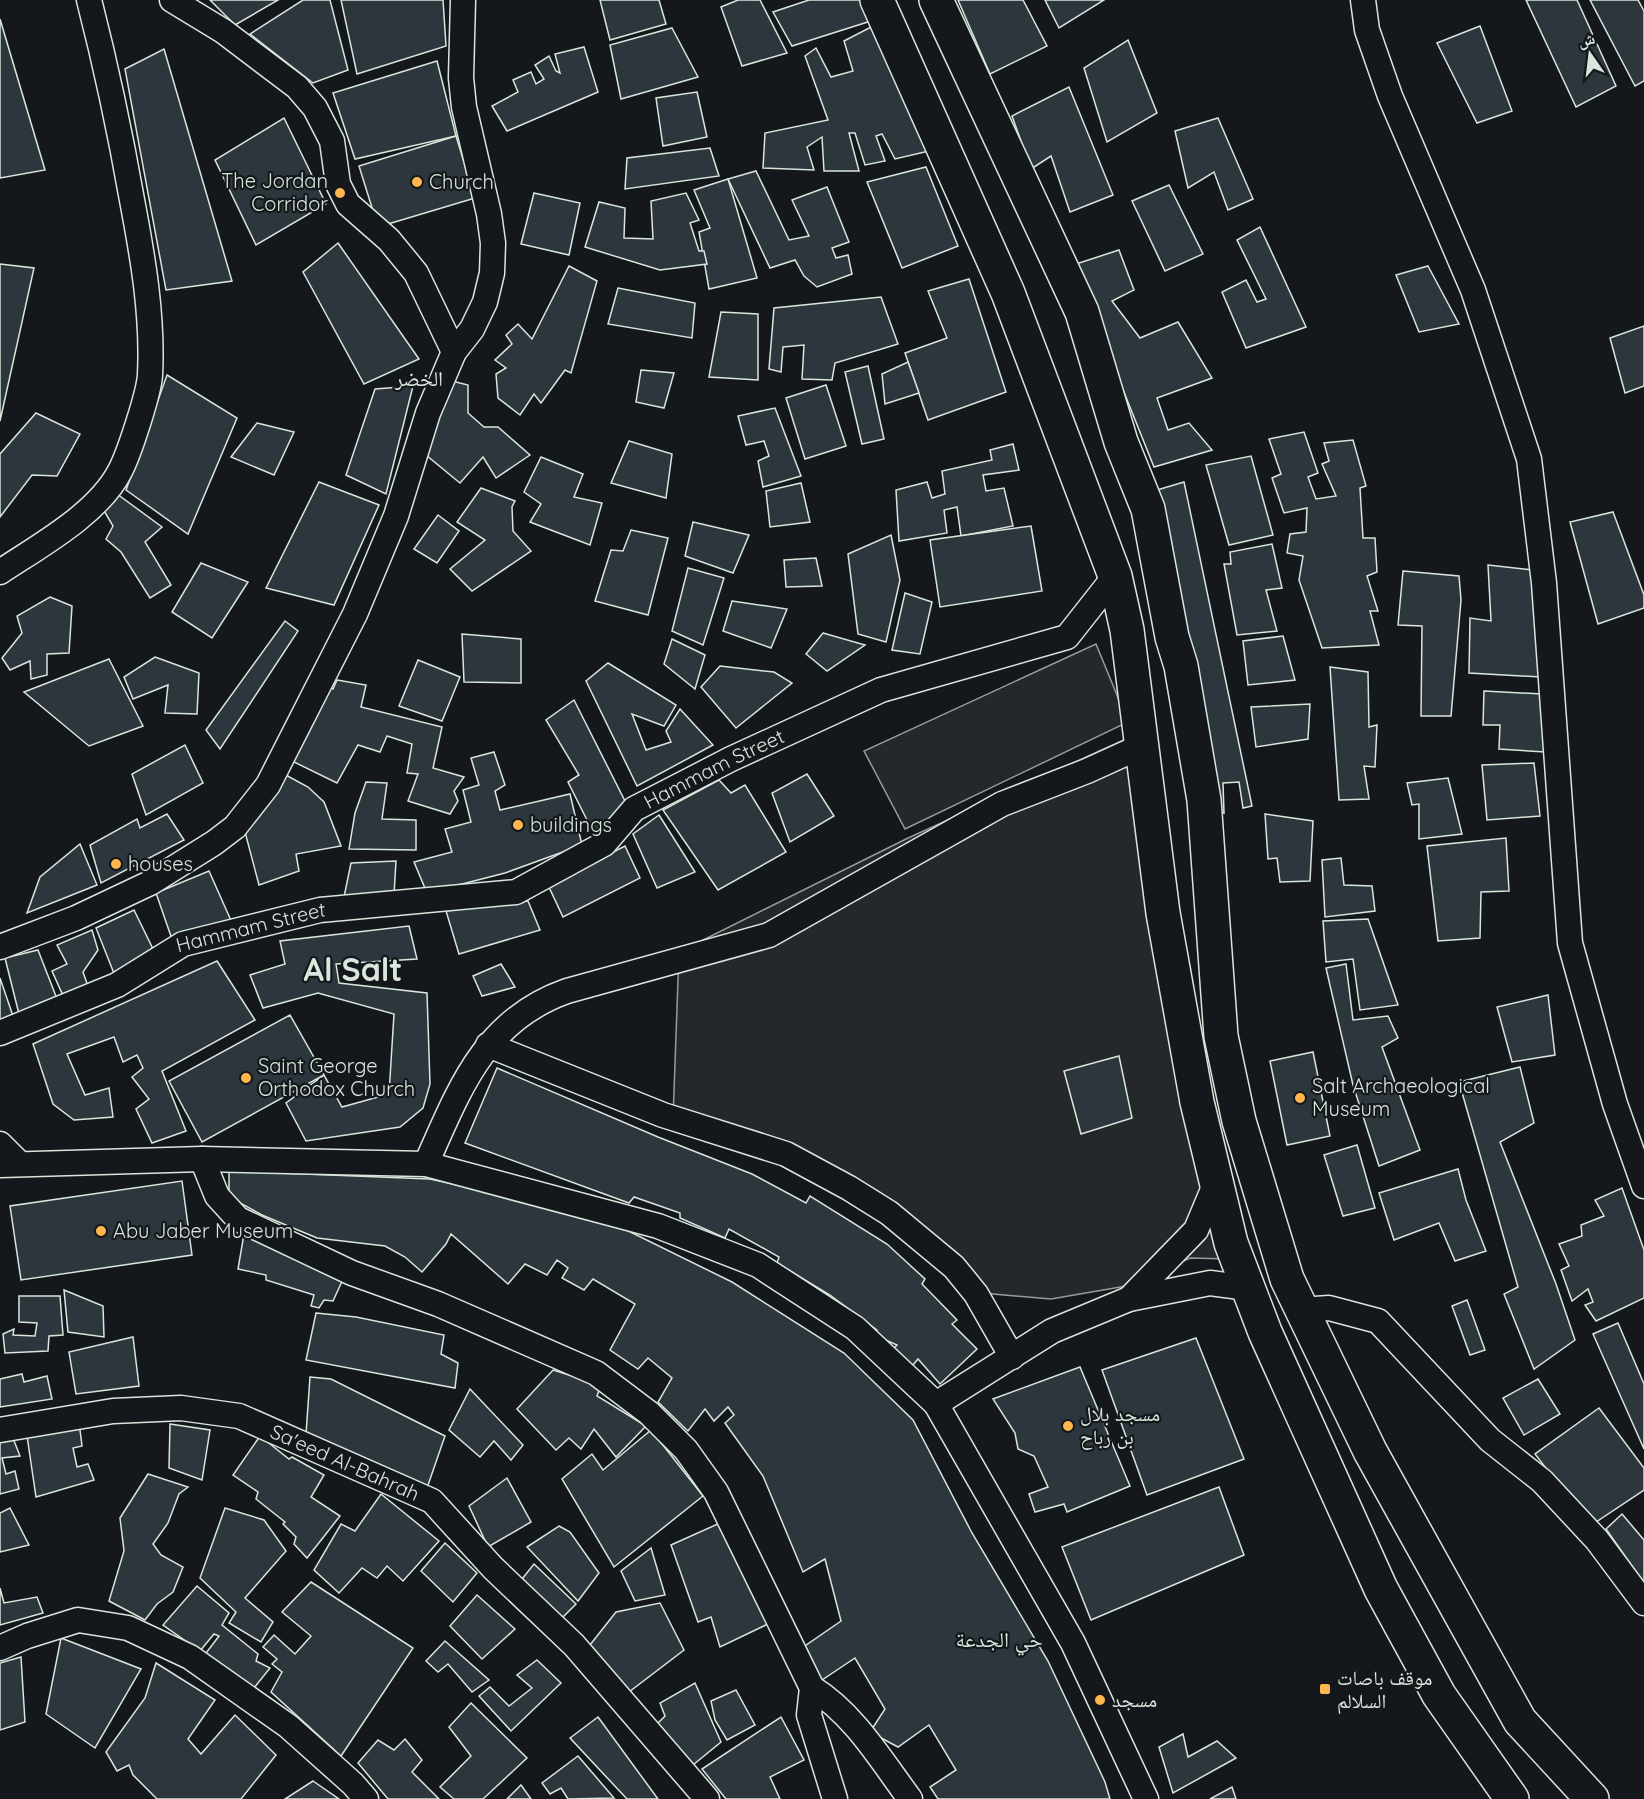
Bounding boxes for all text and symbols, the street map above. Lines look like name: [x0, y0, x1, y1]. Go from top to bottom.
north arrow: [1560, 24, 1620, 84]
text: ش: [1576, 28, 1597, 51]
place label: The Jordan Corridor: [221, 168, 328, 216]
place label: Church: [429, 169, 494, 194]
marker: Church: [410, 175, 424, 189]
marker: The Jordan Corridor: [333, 186, 347, 200]
district label: الخضر: [394, 365, 443, 391]
street label: Hammam Street: [639, 723, 788, 814]
place label: buildings: [530, 812, 612, 837]
marker: buildings: [511, 818, 525, 832]
place label: houses: [128, 851, 193, 876]
marker: houses: [109, 857, 123, 871]
street label: Hammam Street: [173, 897, 327, 957]
district label: Al Salt: [304, 949, 402, 989]
place label: Saint George Orthodox Church: [258, 1053, 415, 1101]
marker: Saint George Orthodox Church: [239, 1071, 253, 1085]
place label: Salt Archaeological Museum: [1312, 1073, 1490, 1121]
marker: Salt Archaeological Museum: [1293, 1091, 1307, 1105]
place label: Abu Jaber Museum: [113, 1218, 293, 1243]
marker: Abu Jaber Museum: [94, 1224, 108, 1238]
place label: مسجد بلال بن رباح: [1080, 1401, 1160, 1450]
street label: Sa'eed Al-Bahrah: [267, 1418, 424, 1506]
marker: مسجد بلال بن رباح: [1061, 1419, 1075, 1433]
district label: حي الجدعة: [955, 1626, 1043, 1656]
place label: موقف باصات السلالم: [1337, 1665, 1432, 1715]
marker: موقف باصات السلالم: [1318, 1682, 1332, 1696]
place label: مسجد: [1112, 1687, 1157, 1712]
marker: مسجد: [1093, 1693, 1107, 1707]

